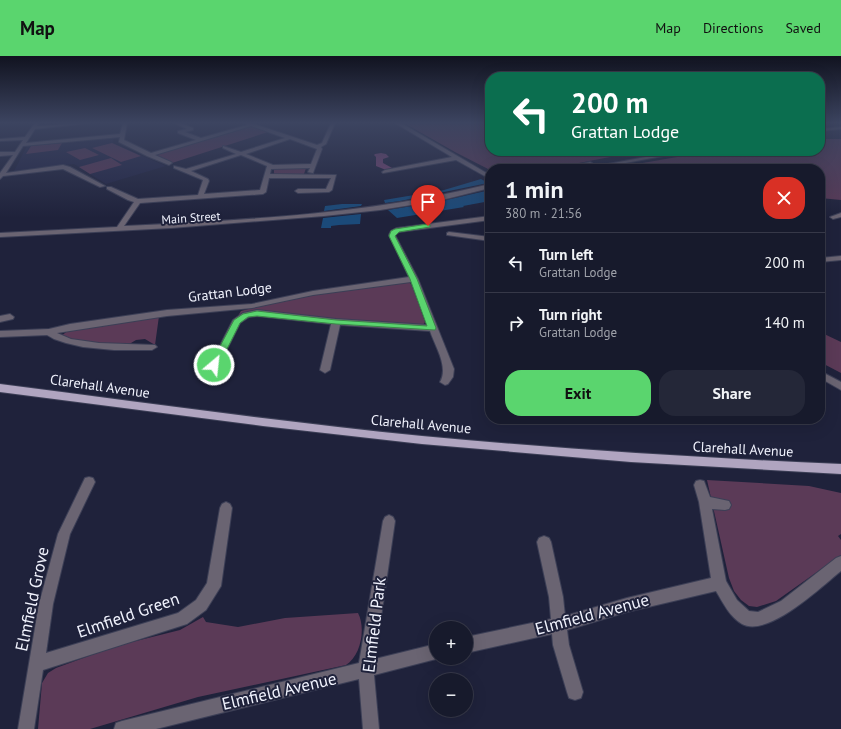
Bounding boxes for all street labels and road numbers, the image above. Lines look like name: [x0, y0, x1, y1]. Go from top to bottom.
street label: Main Street: [161, 208, 221, 227]
street label: Grattan Lodge: [187, 278, 273, 306]
street label: Clarehall Avenue: [49, 370, 151, 402]
street label: Clarehall Avenue: [370, 411, 472, 437]
street label: Clarehall Avenue: [692, 437, 794, 461]
street label: Elmfield Grove: [10, 545, 54, 653]
street label: Elmfield Park: [357, 576, 391, 674]
street label: Elmfield Green: [74, 587, 182, 643]
street label: Elmfield Avenue: [533, 588, 651, 640]
street label: Elmfield Avenue: [220, 667, 338, 715]

